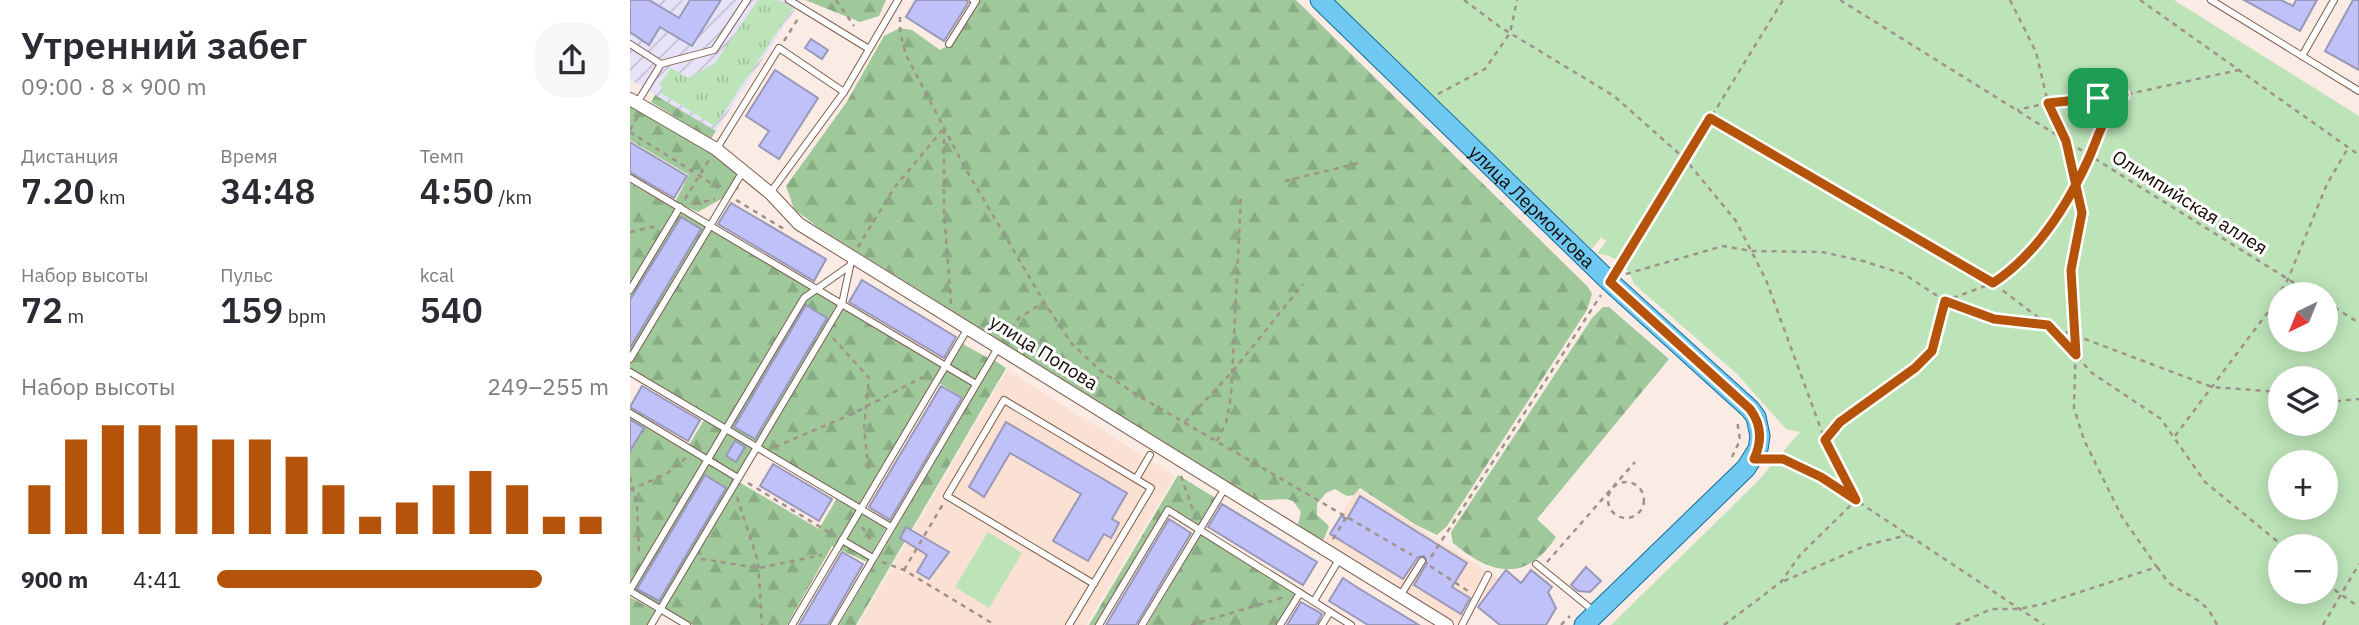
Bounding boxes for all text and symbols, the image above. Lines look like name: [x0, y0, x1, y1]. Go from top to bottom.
text: Утренний забег: [21, 20, 307, 69]
button: share: [535, 23, 609, 97]
pin: [2068, 68, 2128, 128]
text: 09:00 · 8 × 900 m: [21, 71, 207, 101]
icon: arrive: [2079, 79, 2117, 117]
street label: улица Лермонтова: [1464, 140, 1600, 273]
text: Дистанция: [21, 144, 118, 168]
text: Время: [220, 144, 278, 168]
text: Темп: [420, 144, 464, 168]
street label: Олимпийская аллея: [2108, 144, 2272, 260]
text: 7.20: [21, 168, 94, 214]
text: 34:48: [220, 168, 316, 214]
text: 4:50: [420, 168, 494, 214]
text: km: [94, 185, 126, 209]
text: /km: [494, 185, 532, 209]
text: Набор высоты: [21, 263, 148, 287]
text: Пульс: [220, 263, 273, 287]
text: kcal: [420, 263, 454, 287]
north arrow: [2268, 282, 2338, 352]
map controls: [2268, 282, 2338, 604]
text: 72: [21, 287, 63, 333]
text: 159: [220, 287, 283, 333]
text: 540: [420, 287, 483, 333]
text: m: [63, 304, 84, 328]
text: bpm: [283, 304, 326, 328]
street label: улица Попова: [985, 309, 1103, 395]
button: layers: [2268, 366, 2338, 436]
text: Набор высоты: [21, 371, 175, 401]
text: 249–255 m: [487, 371, 609, 401]
button: +: [2268, 450, 2338, 520]
button: −: [2268, 534, 2338, 604]
text: 900 m: [21, 564, 88, 594]
text: 4:41: [133, 564, 181, 594]

